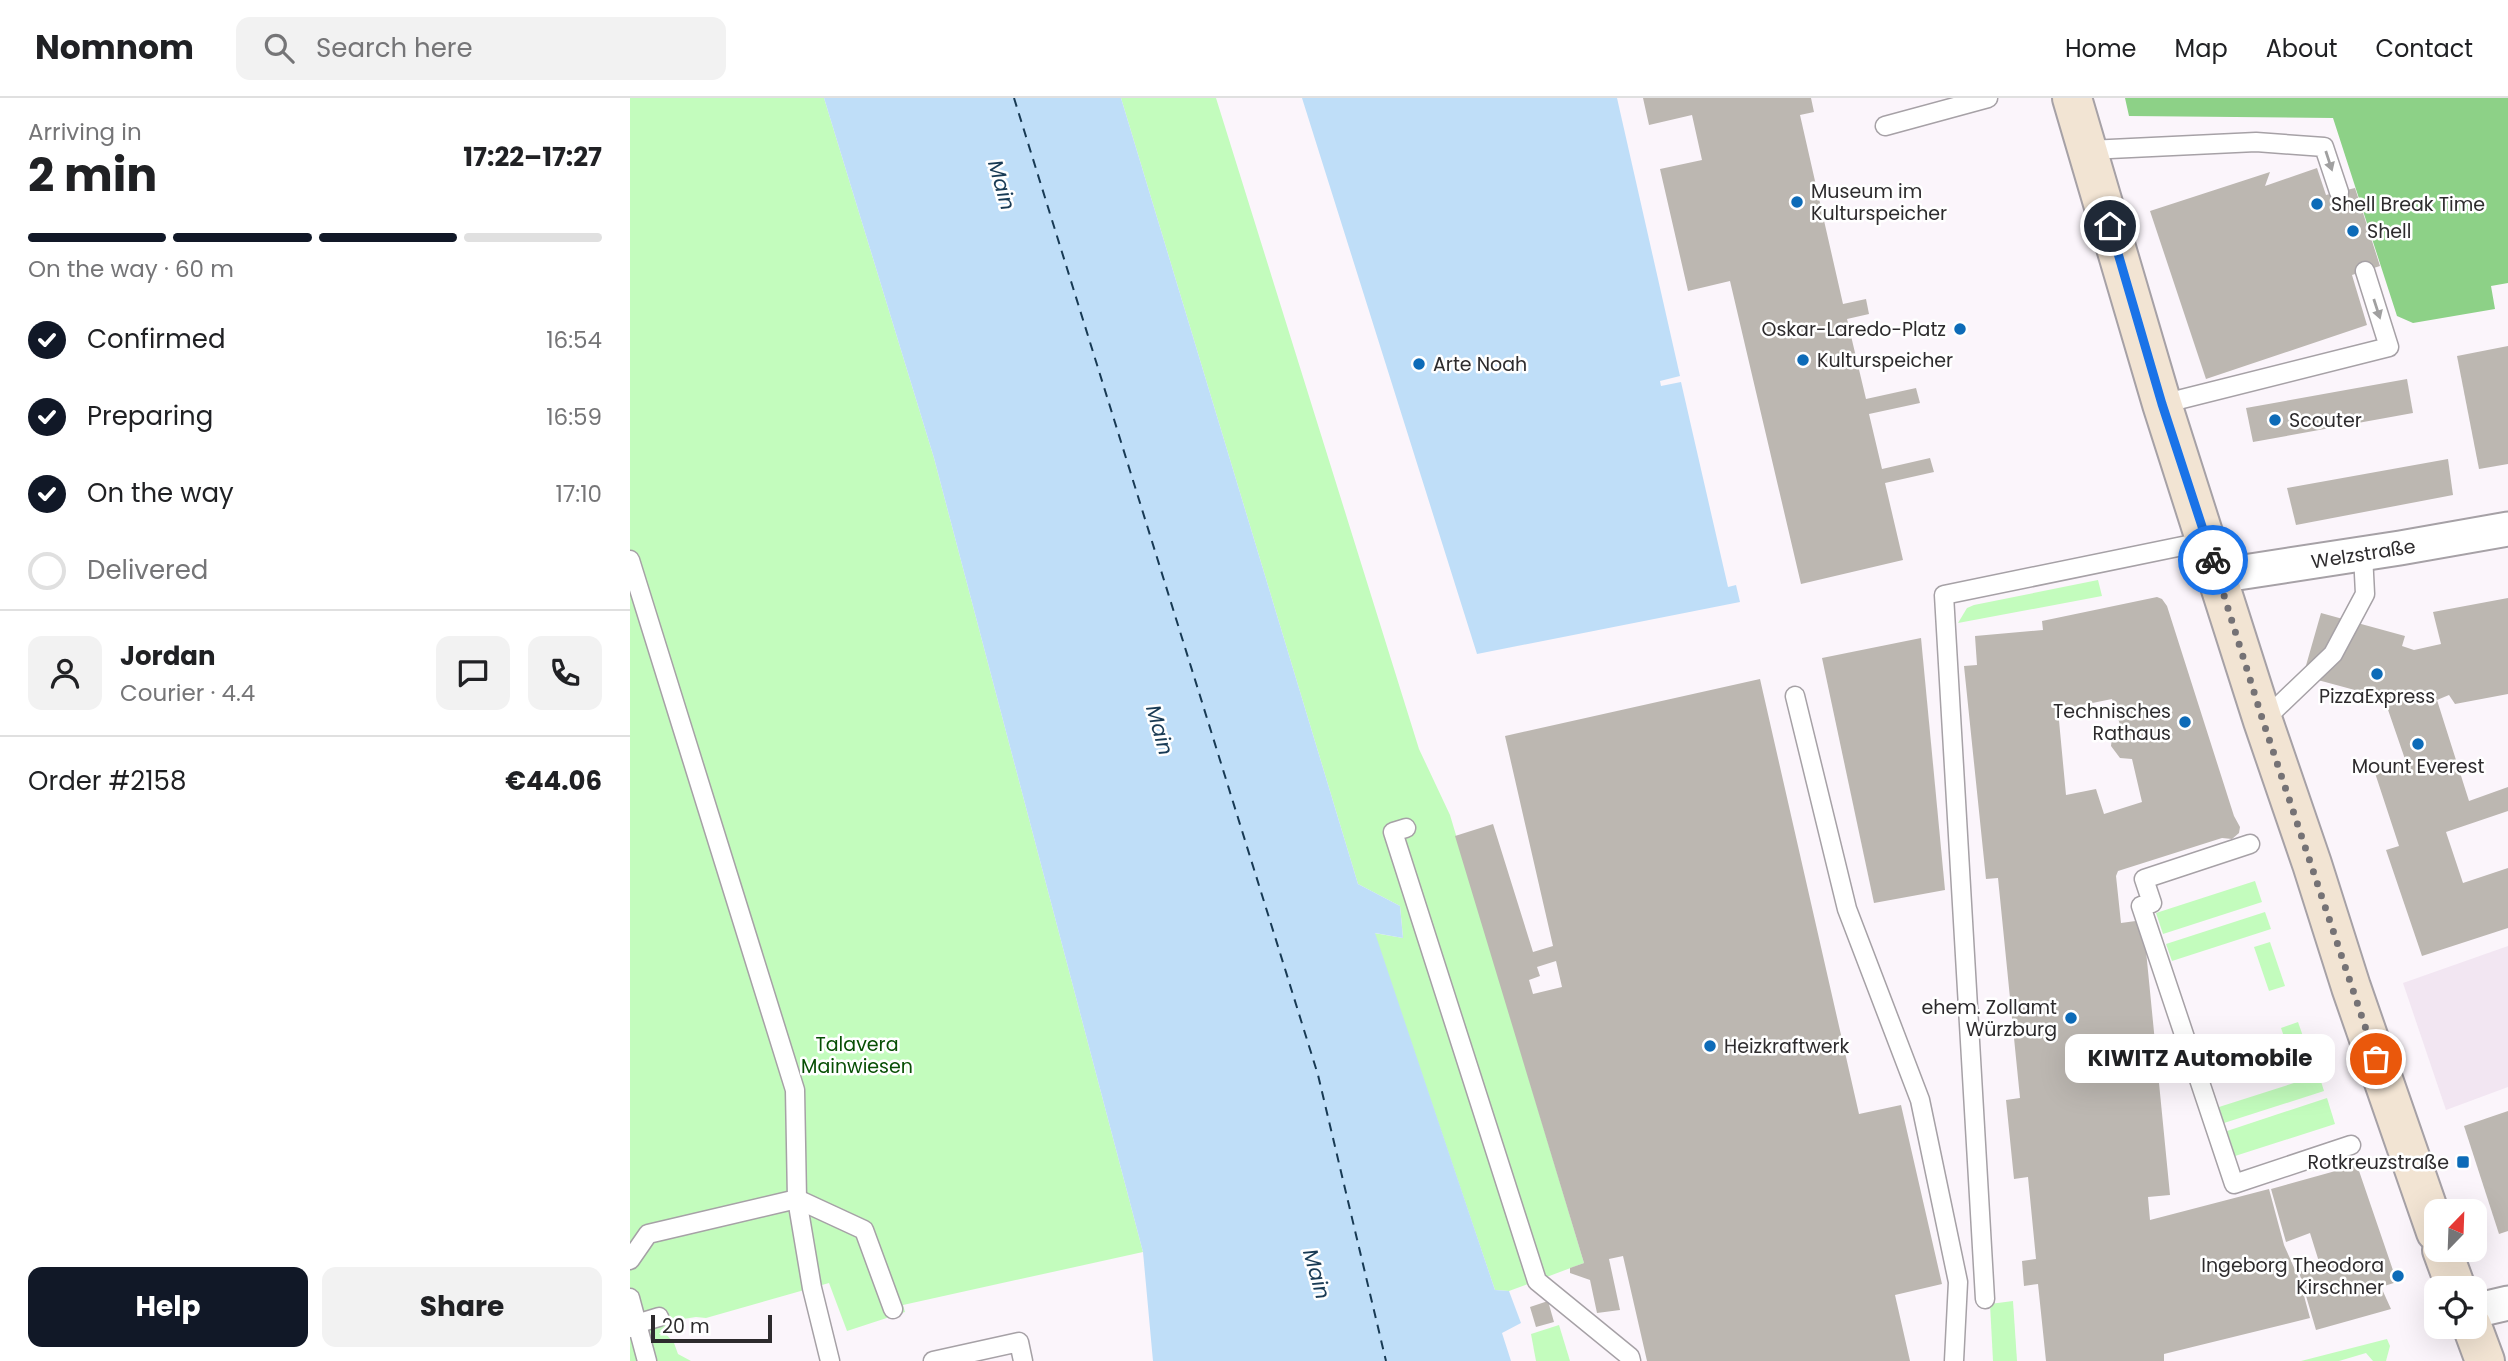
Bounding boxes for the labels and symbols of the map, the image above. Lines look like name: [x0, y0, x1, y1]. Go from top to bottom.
one-way arrow: [2324, 150, 2334, 171]
water label: Main: [981, 157, 1023, 213]
place label: Museum im Kulturspeicher: [1811, 178, 1947, 227]
place label: Shell Break Time: [2331, 191, 2485, 218]
marker: Museum im Kulturspeicher: [1789, 194, 1805, 210]
pin: [2080, 196, 2140, 256]
marker: Shell Break Time: [2309, 196, 2325, 212]
place label: Shell: [2367, 218, 2411, 245]
marker: Shell: [2345, 223, 2361, 239]
one-way arrow: [2372, 299, 2383, 320]
place label: Oskar-Laredo-Platz: [1761, 316, 1946, 343]
marker: Oskar-Laredo-Platz: [1952, 321, 1968, 337]
place label: Kulturspeicher: [1817, 347, 1953, 374]
place label: Arte Noah: [1433, 351, 1527, 378]
marker: Kulturspeicher: [1795, 352, 1811, 368]
marker: Arte Noah: [1411, 356, 1427, 372]
place label: Scouter: [2289, 407, 2362, 434]
marker: Scouter: [2267, 412, 2283, 428]
courier: [2178, 525, 2248, 595]
street label: Welzstraße: [2309, 532, 2418, 575]
marker: PizzaExpress: [2369, 666, 2385, 682]
place label: PizzaExpress: [2319, 683, 2435, 710]
place label: Technisches Rathaus: [2053, 698, 2171, 747]
water label: Main: [1139, 702, 1181, 758]
marker: Technisches Rathaus: [2177, 714, 2193, 730]
marker: Mount Everest: [2410, 736, 2426, 752]
place label: Mount Everest: [2352, 753, 2484, 780]
place label: ehem. Zollamt Würzburg: [1922, 994, 2057, 1043]
marker: ehem. Zollamt Würzburg: [2063, 1010, 2079, 1026]
pin: [2346, 1029, 2406, 1089]
park label: Talavera Mainwiesen: [801, 1031, 913, 1080]
place label: Heizkraftwerk: [1724, 1033, 1850, 1060]
callout: KIWITZ Automobile: [2064, 1034, 2334, 1084]
marker: Heizkraftwerk: [1702, 1038, 1718, 1054]
place label: Rotkreuzstraße: [2307, 1149, 2449, 1176]
marker: Rotkreuzstraße: [2455, 1154, 2471, 1170]
north arrow: [2424, 1199, 2487, 1262]
water label: Main: [1296, 1246, 1338, 1302]
place label: Ingeborg Theodora Kirschner: [2201, 1252, 2384, 1301]
marker: Ingeborg Theodora Kirschner: [2390, 1268, 2406, 1284]
scale bar: [651, 1312, 772, 1344]

